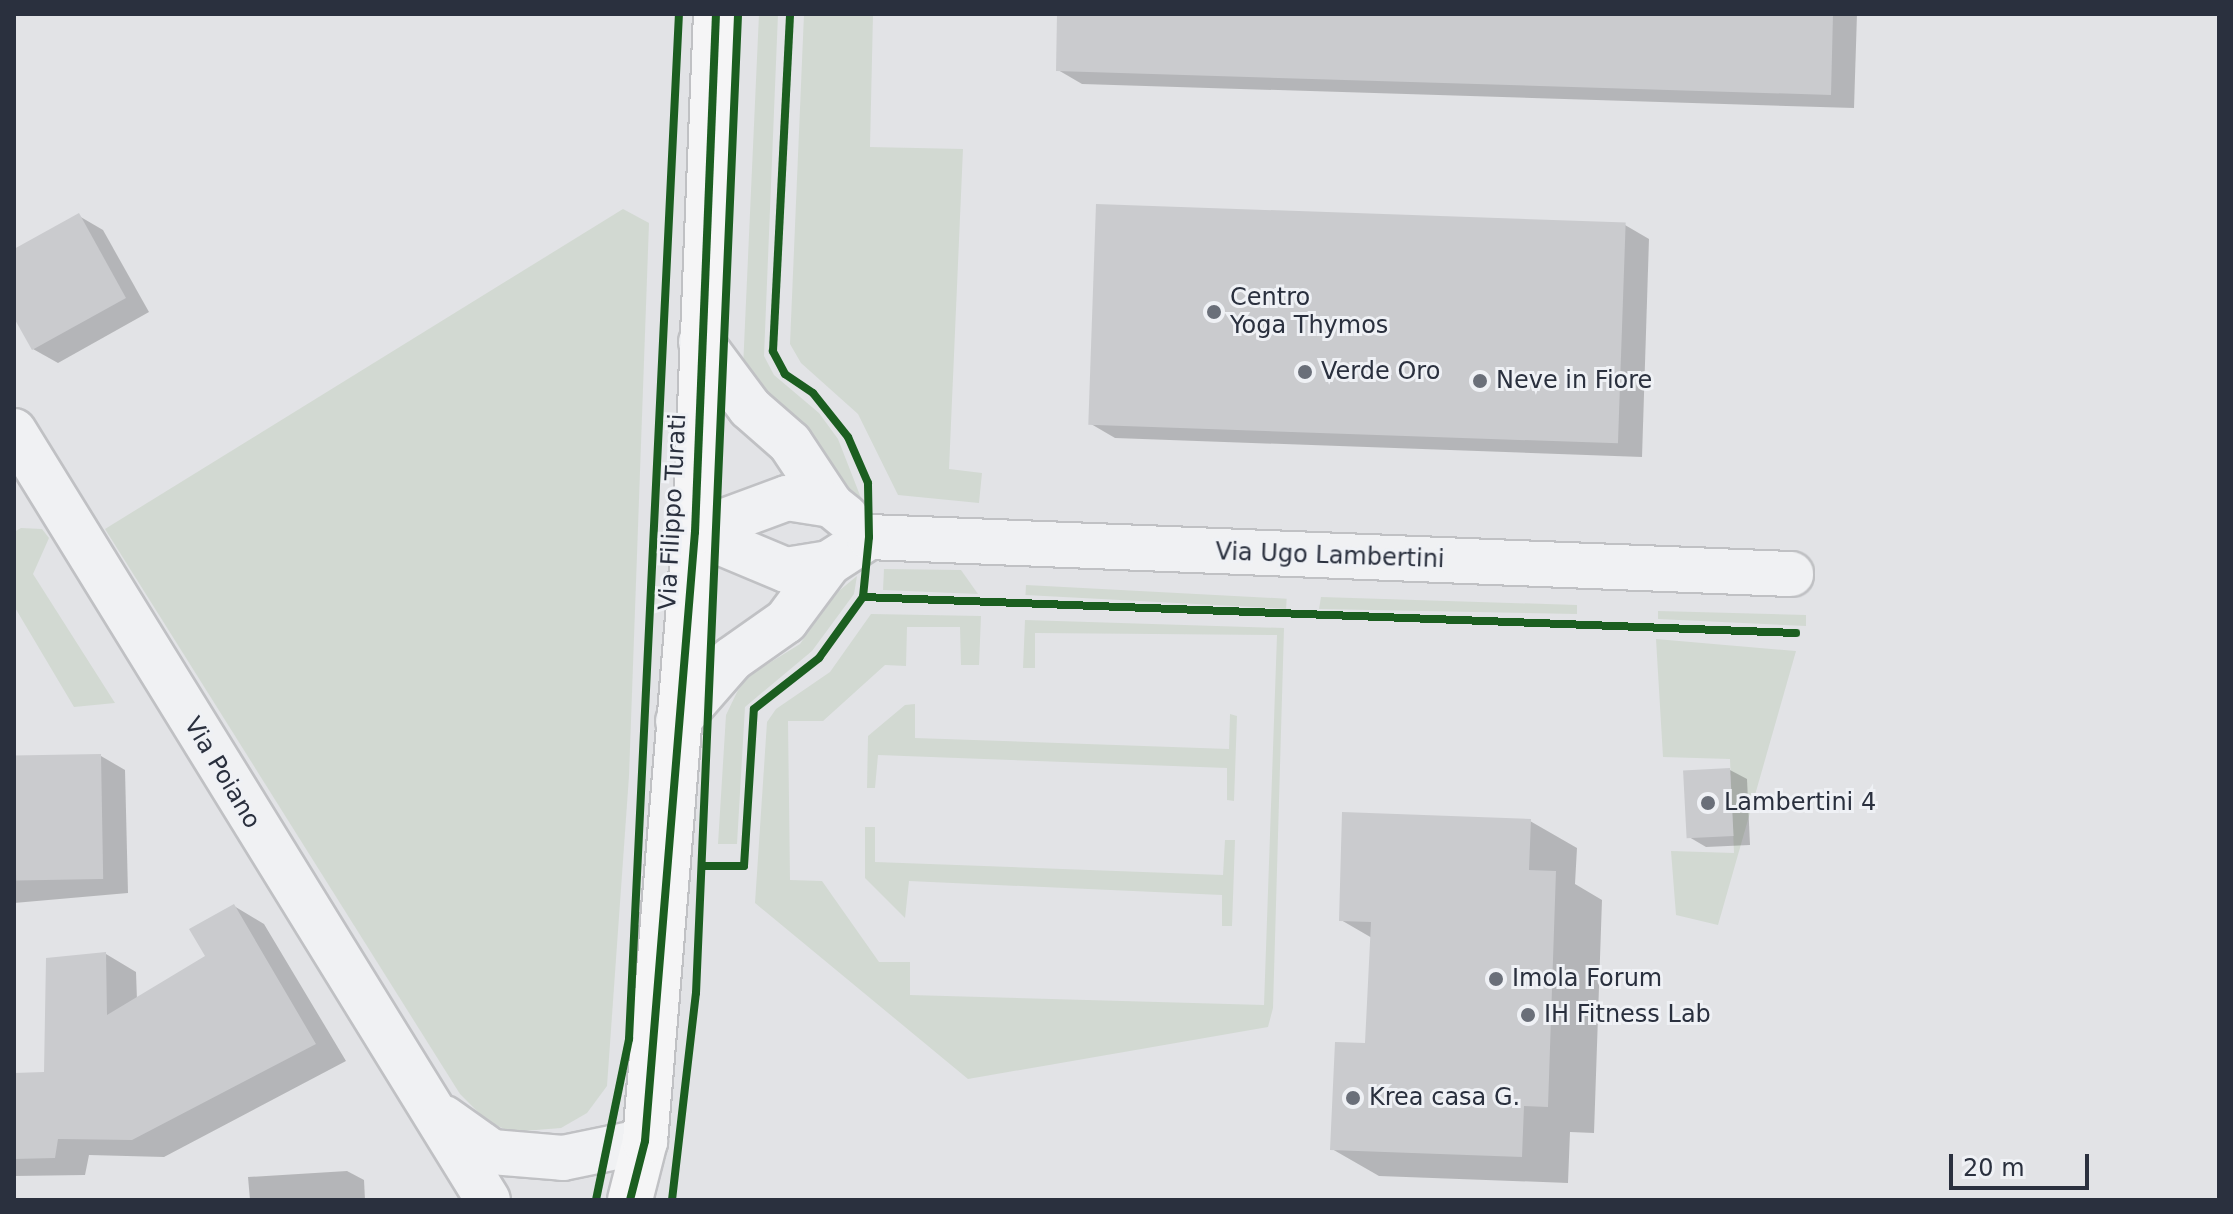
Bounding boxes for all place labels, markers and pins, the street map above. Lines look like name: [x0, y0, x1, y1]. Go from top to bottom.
place label: Centro Yoga Thymos: [1230, 284, 1388, 340]
marker: Centro Yoga Thymos: [1205, 303, 1223, 321]
place label: Verde Oro: [1321, 358, 1440, 386]
marker: Verde Oro: [1296, 363, 1314, 381]
place label: Neve in Fiore: [1496, 367, 1652, 395]
marker: Neve in Fiore: [1471, 372, 1489, 390]
place label: Lambertini 4: [1724, 789, 1876, 817]
marker: Lambertini 4: [1699, 794, 1717, 812]
place label: Imola Forum: [1512, 965, 1662, 993]
marker: Imola Forum: [1487, 970, 1505, 988]
place label: IH Fitness Lab: [1544, 1001, 1711, 1029]
marker: IH Fitness Lab: [1519, 1006, 1537, 1024]
place label: Krea casa G.: [1369, 1084, 1520, 1112]
marker: Krea casa G.: [1344, 1089, 1362, 1107]

